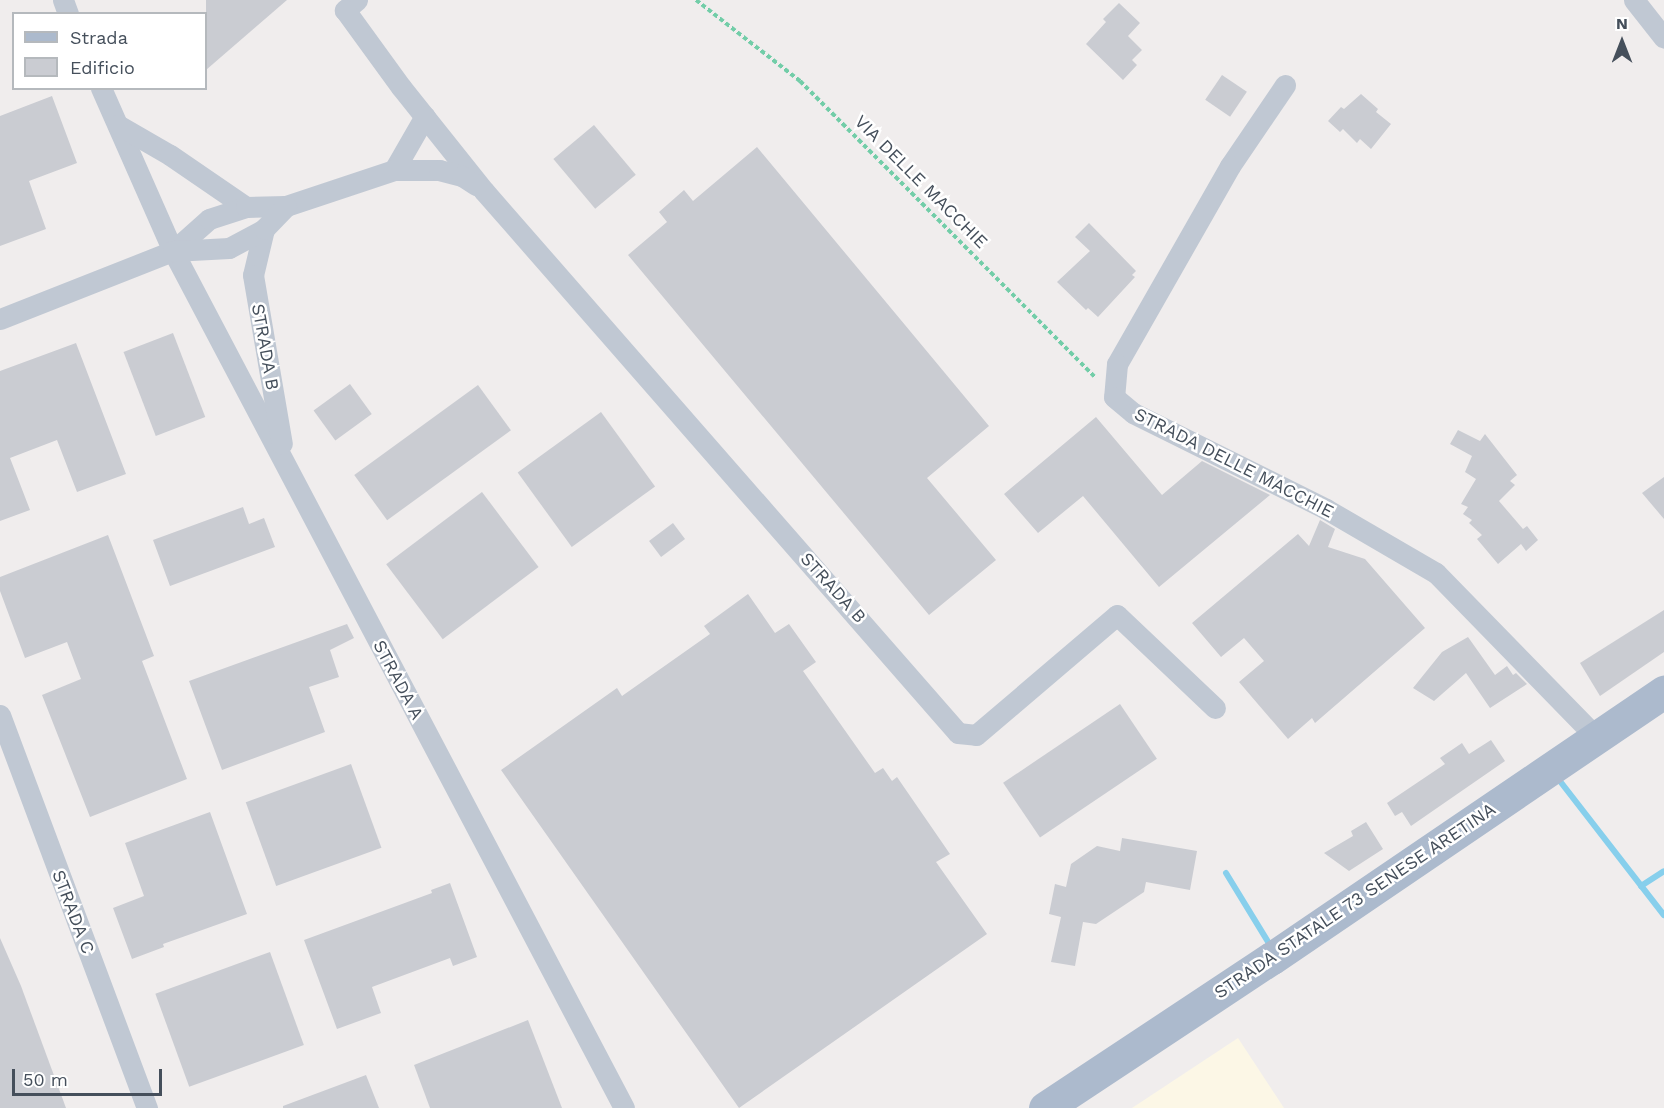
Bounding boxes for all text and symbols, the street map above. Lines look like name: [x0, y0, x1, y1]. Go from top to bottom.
legend: [12, 12, 207, 90]
north arrow: [1592, 12, 1652, 72]
text: N: [1616, 14, 1628, 33]
text: Strada: [70, 27, 128, 48]
text: Edificio: [70, 57, 135, 78]
street label: VIA DELLE MACCHIE: [850, 111, 992, 253]
street label: STRADA B: [247, 302, 283, 392]
street label: STRADA DELLE MACCHIE: [1130, 403, 1338, 523]
street label: STRADA B: [796, 548, 870, 628]
street label: STRADA A: [368, 636, 428, 724]
street label: STRADA STATALE 73 SENESE ARETINA: [1209, 798, 1501, 1004]
street label: STRADA C: [47, 867, 99, 957]
scale bar: [15, 1057, 165, 1095]
text: 50 m: [23, 1069, 68, 1090]

